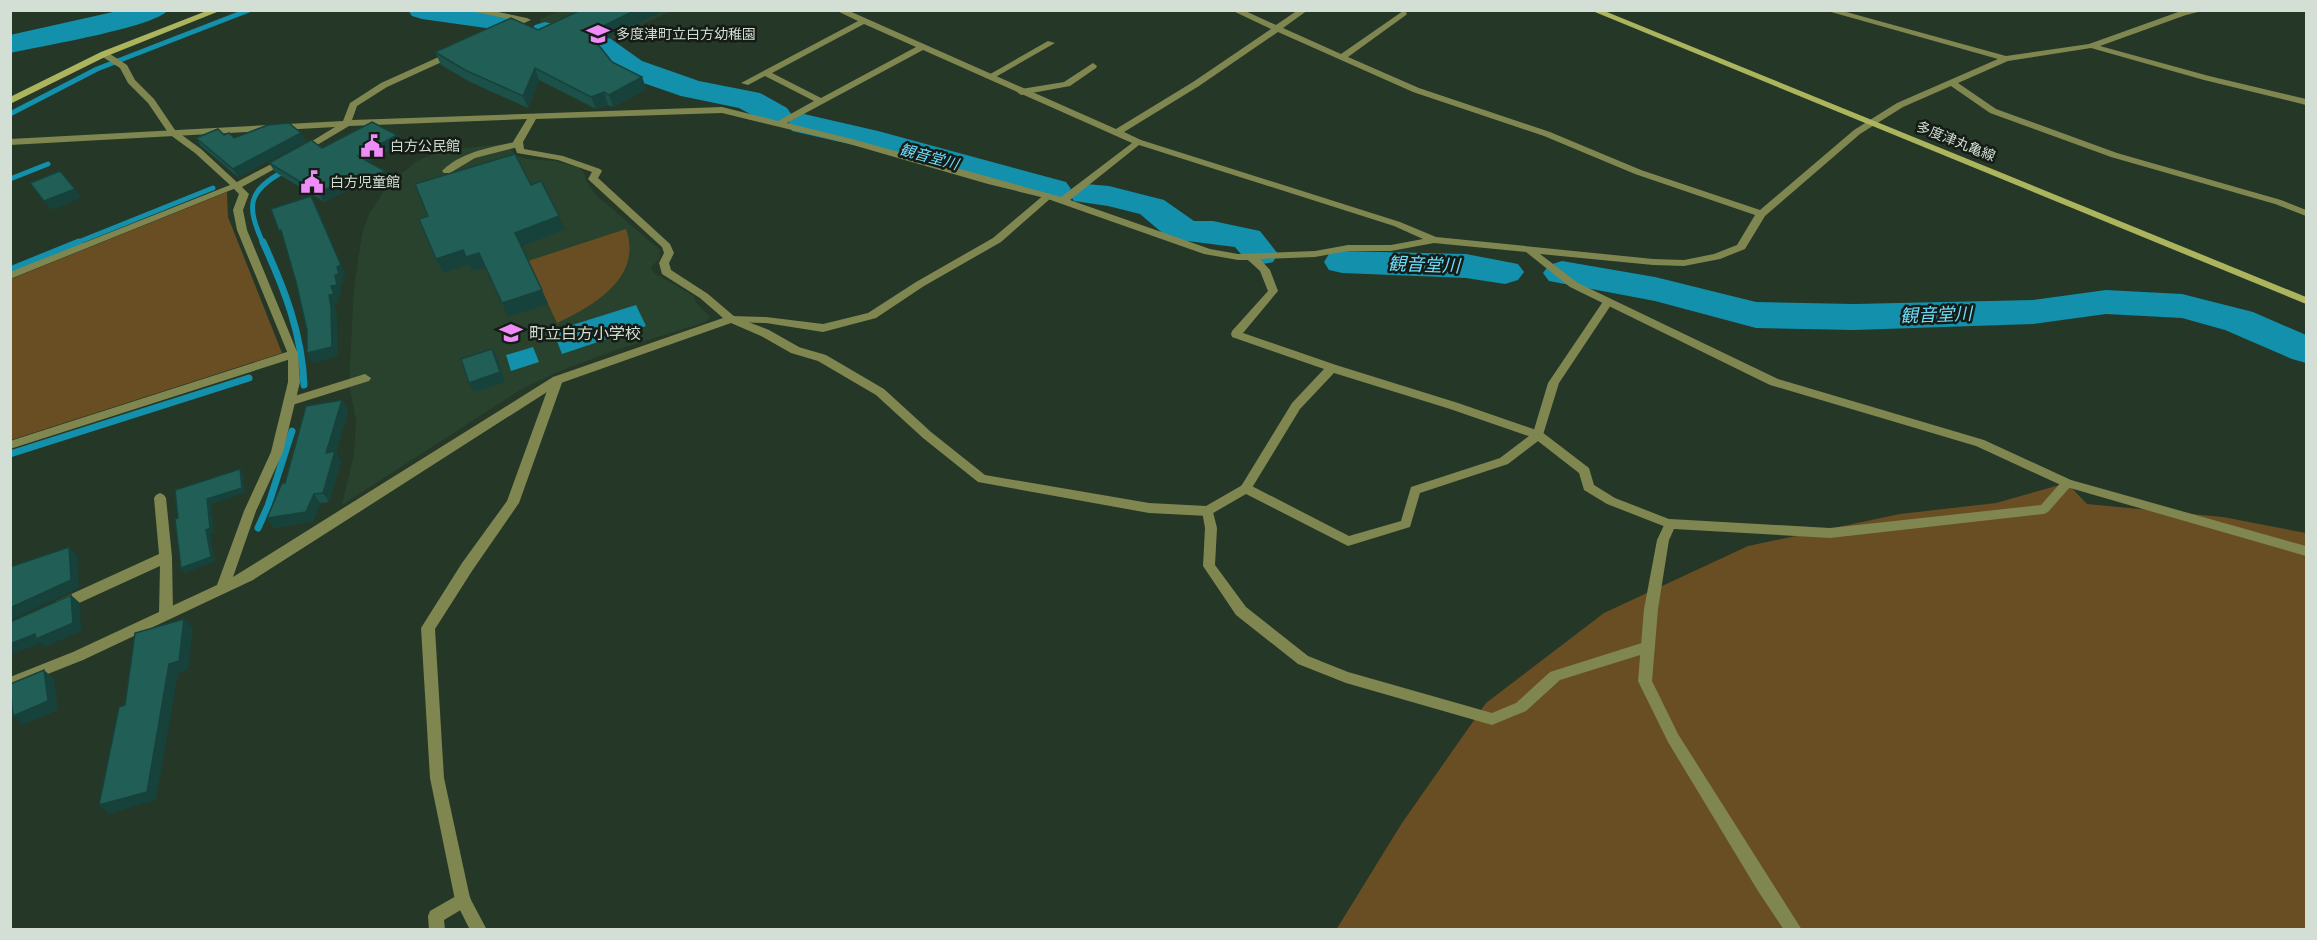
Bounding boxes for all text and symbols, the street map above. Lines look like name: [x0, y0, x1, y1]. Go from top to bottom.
school or university icon: 多度津町立白方幼稚園: [585, 21, 611, 47]
place label: 多度津町立白方幼稚園: [616, 26, 756, 42]
street label: 多度津丸亀線: [1914, 118, 1998, 164]
public building icon: 白方公民館: [359, 133, 385, 159]
place label: 白方公民館: [390, 138, 460, 154]
water label: 観音堂川: [898, 141, 962, 174]
public building icon: 白方児童館: [299, 169, 325, 195]
place label: 白方児童館: [330, 174, 400, 190]
water label: 観音堂川: [1388, 253, 1462, 276]
water label: 観音堂川: [1900, 303, 1974, 326]
school or university icon: 町立白方小学校: [498, 320, 524, 346]
place label: 町立白方小学校: [529, 324, 641, 343]

